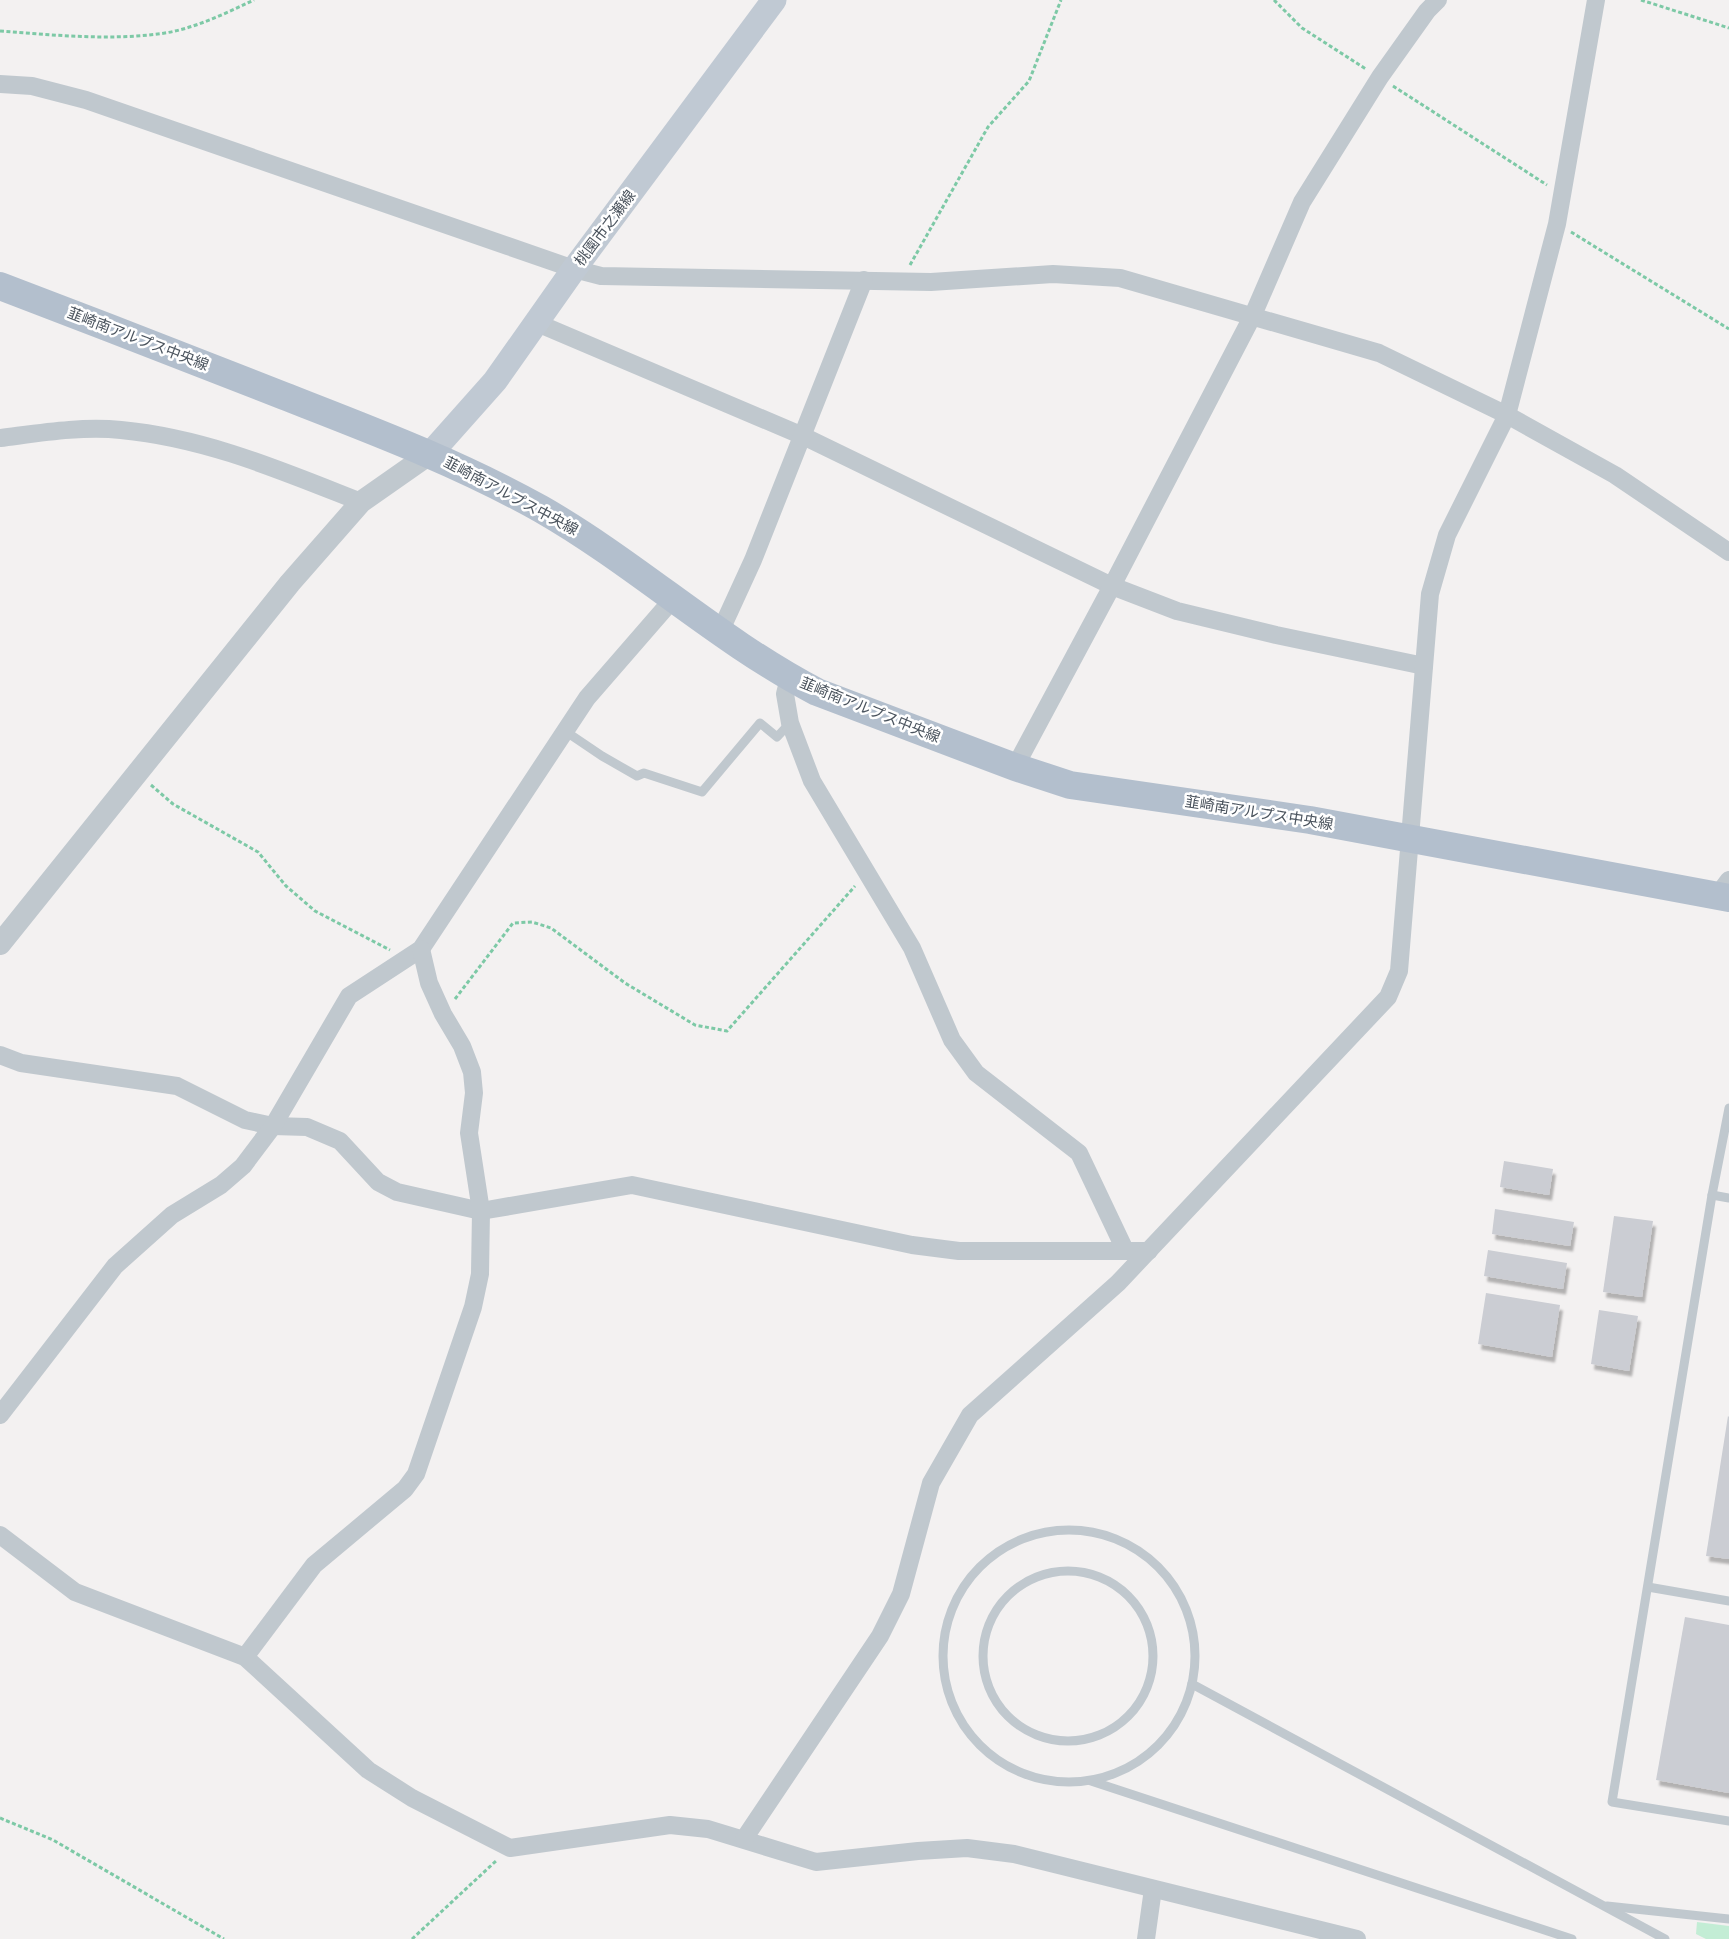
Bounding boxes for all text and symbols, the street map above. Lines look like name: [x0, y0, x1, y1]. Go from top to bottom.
street label: 桃園市之瀬線: [570, 186, 638, 269]
street label: 韮崎南アルプス中央線: [65, 303, 212, 373]
street label: 韮崎南アルプス中央線: [441, 452, 582, 538]
street label: 韮崎南アルプス中央線: [798, 673, 943, 745]
street label: 韮崎南アルプス中央線: [1184, 791, 1335, 833]

